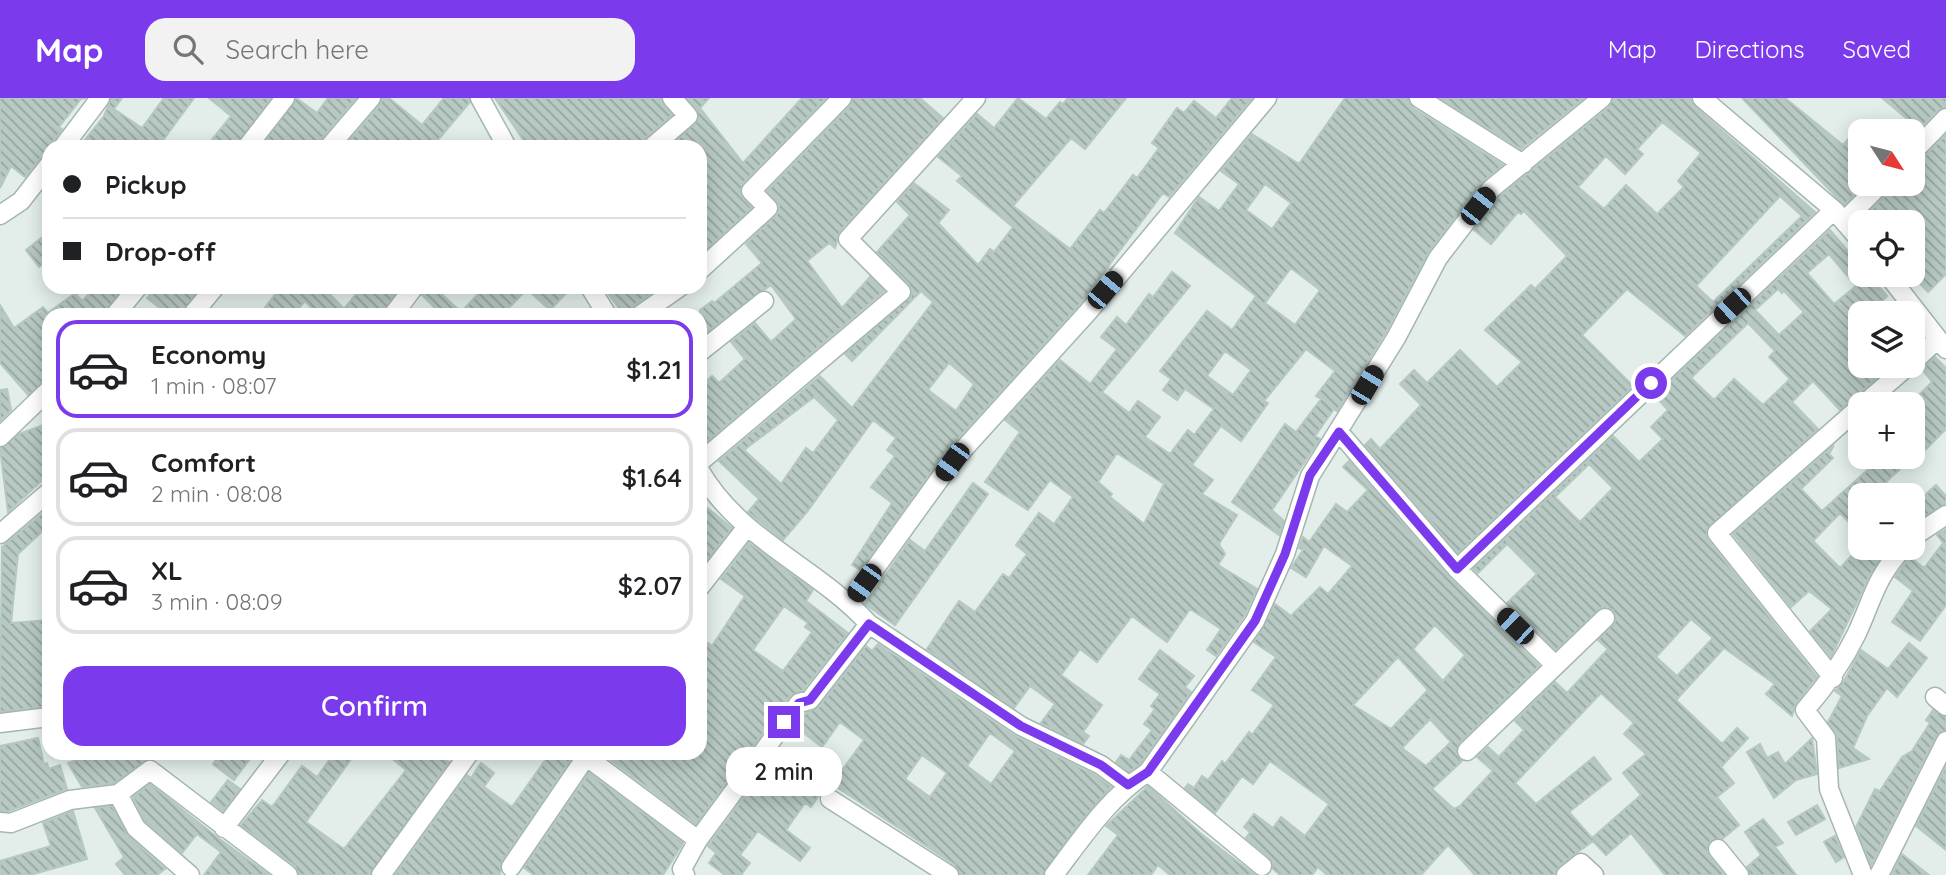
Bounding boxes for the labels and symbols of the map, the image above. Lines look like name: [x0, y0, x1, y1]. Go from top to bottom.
north arrow: [1848, 119, 1925, 196]
car: [1457, 183, 1500, 229]
car: [1084, 267, 1127, 313]
car: [1710, 284, 1755, 328]
car: [1348, 362, 1387, 408]
route start: [1635, 367, 1667, 399]
car: [932, 439, 973, 485]
car: [844, 560, 885, 606]
car: [1493, 604, 1538, 648]
route end: [768, 706, 800, 738]
callout: 2 min: [726, 746, 842, 796]

